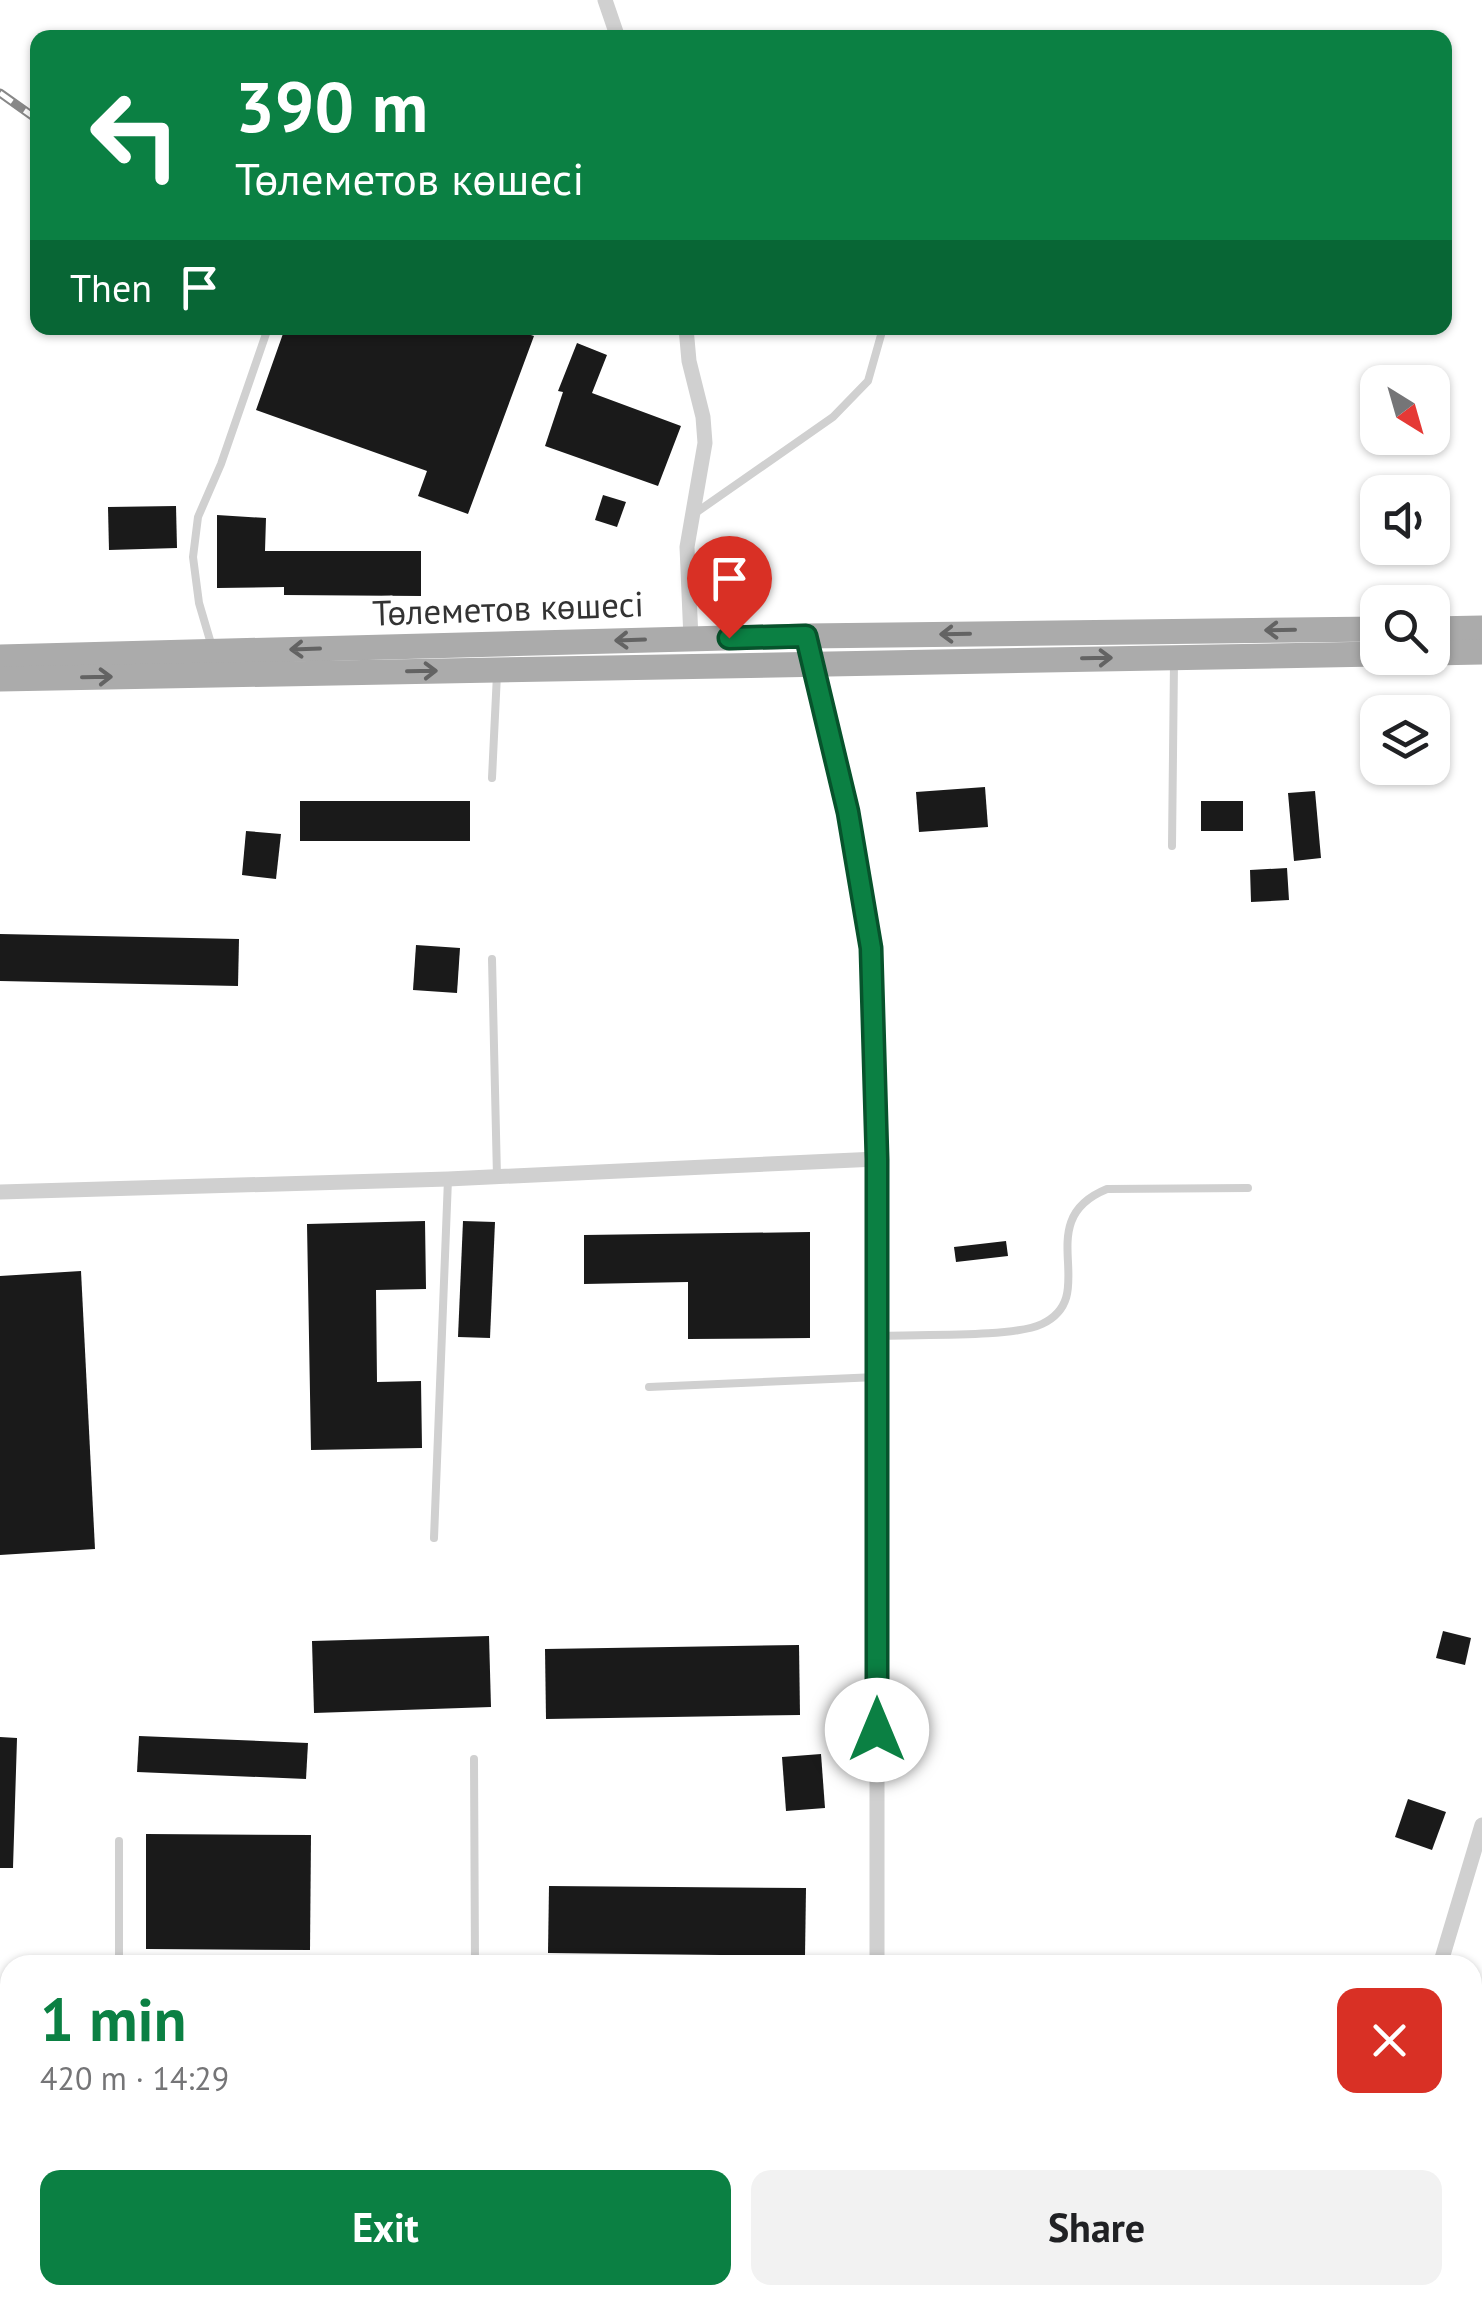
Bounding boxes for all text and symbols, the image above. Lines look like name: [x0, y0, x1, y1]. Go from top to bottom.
text: 390 m: [235, 61, 428, 151]
icon: left: [70, 70, 200, 200]
text: Төлеметов көшесі: [235, 149, 584, 207]
icon: arrive: [172, 260, 227, 315]
text: Then: [70, 263, 152, 312]
north arrow: [1360, 365, 1450, 455]
map controls: [1360, 365, 1450, 785]
button: sound: [1360, 475, 1450, 565]
pin: [687, 536, 772, 639]
icon: arrive: [702, 551, 757, 606]
street label: Төлеметов көшесі: [371, 580, 644, 636]
button: search: [1360, 585, 1450, 675]
one-way arrow: [1265, 621, 1297, 640]
one-way arrow: [940, 624, 972, 644]
one-way arrow: [615, 631, 647, 650]
one-way arrow: [290, 640, 322, 658]
one-way arrow: [1081, 649, 1113, 668]
one-way arrow: [406, 661, 438, 680]
one-way arrow: [80, 668, 113, 686]
button: layers: [1360, 695, 1450, 785]
position arrow: [825, 1678, 929, 1782]
text: 1 min: [40, 1980, 186, 2058]
button: close: [1337, 1988, 1442, 2093]
text: 420 m · 14:29: [40, 2057, 229, 2099]
button: Exit: [40, 2170, 731, 2285]
button: Share: [751, 2170, 1442, 2285]

